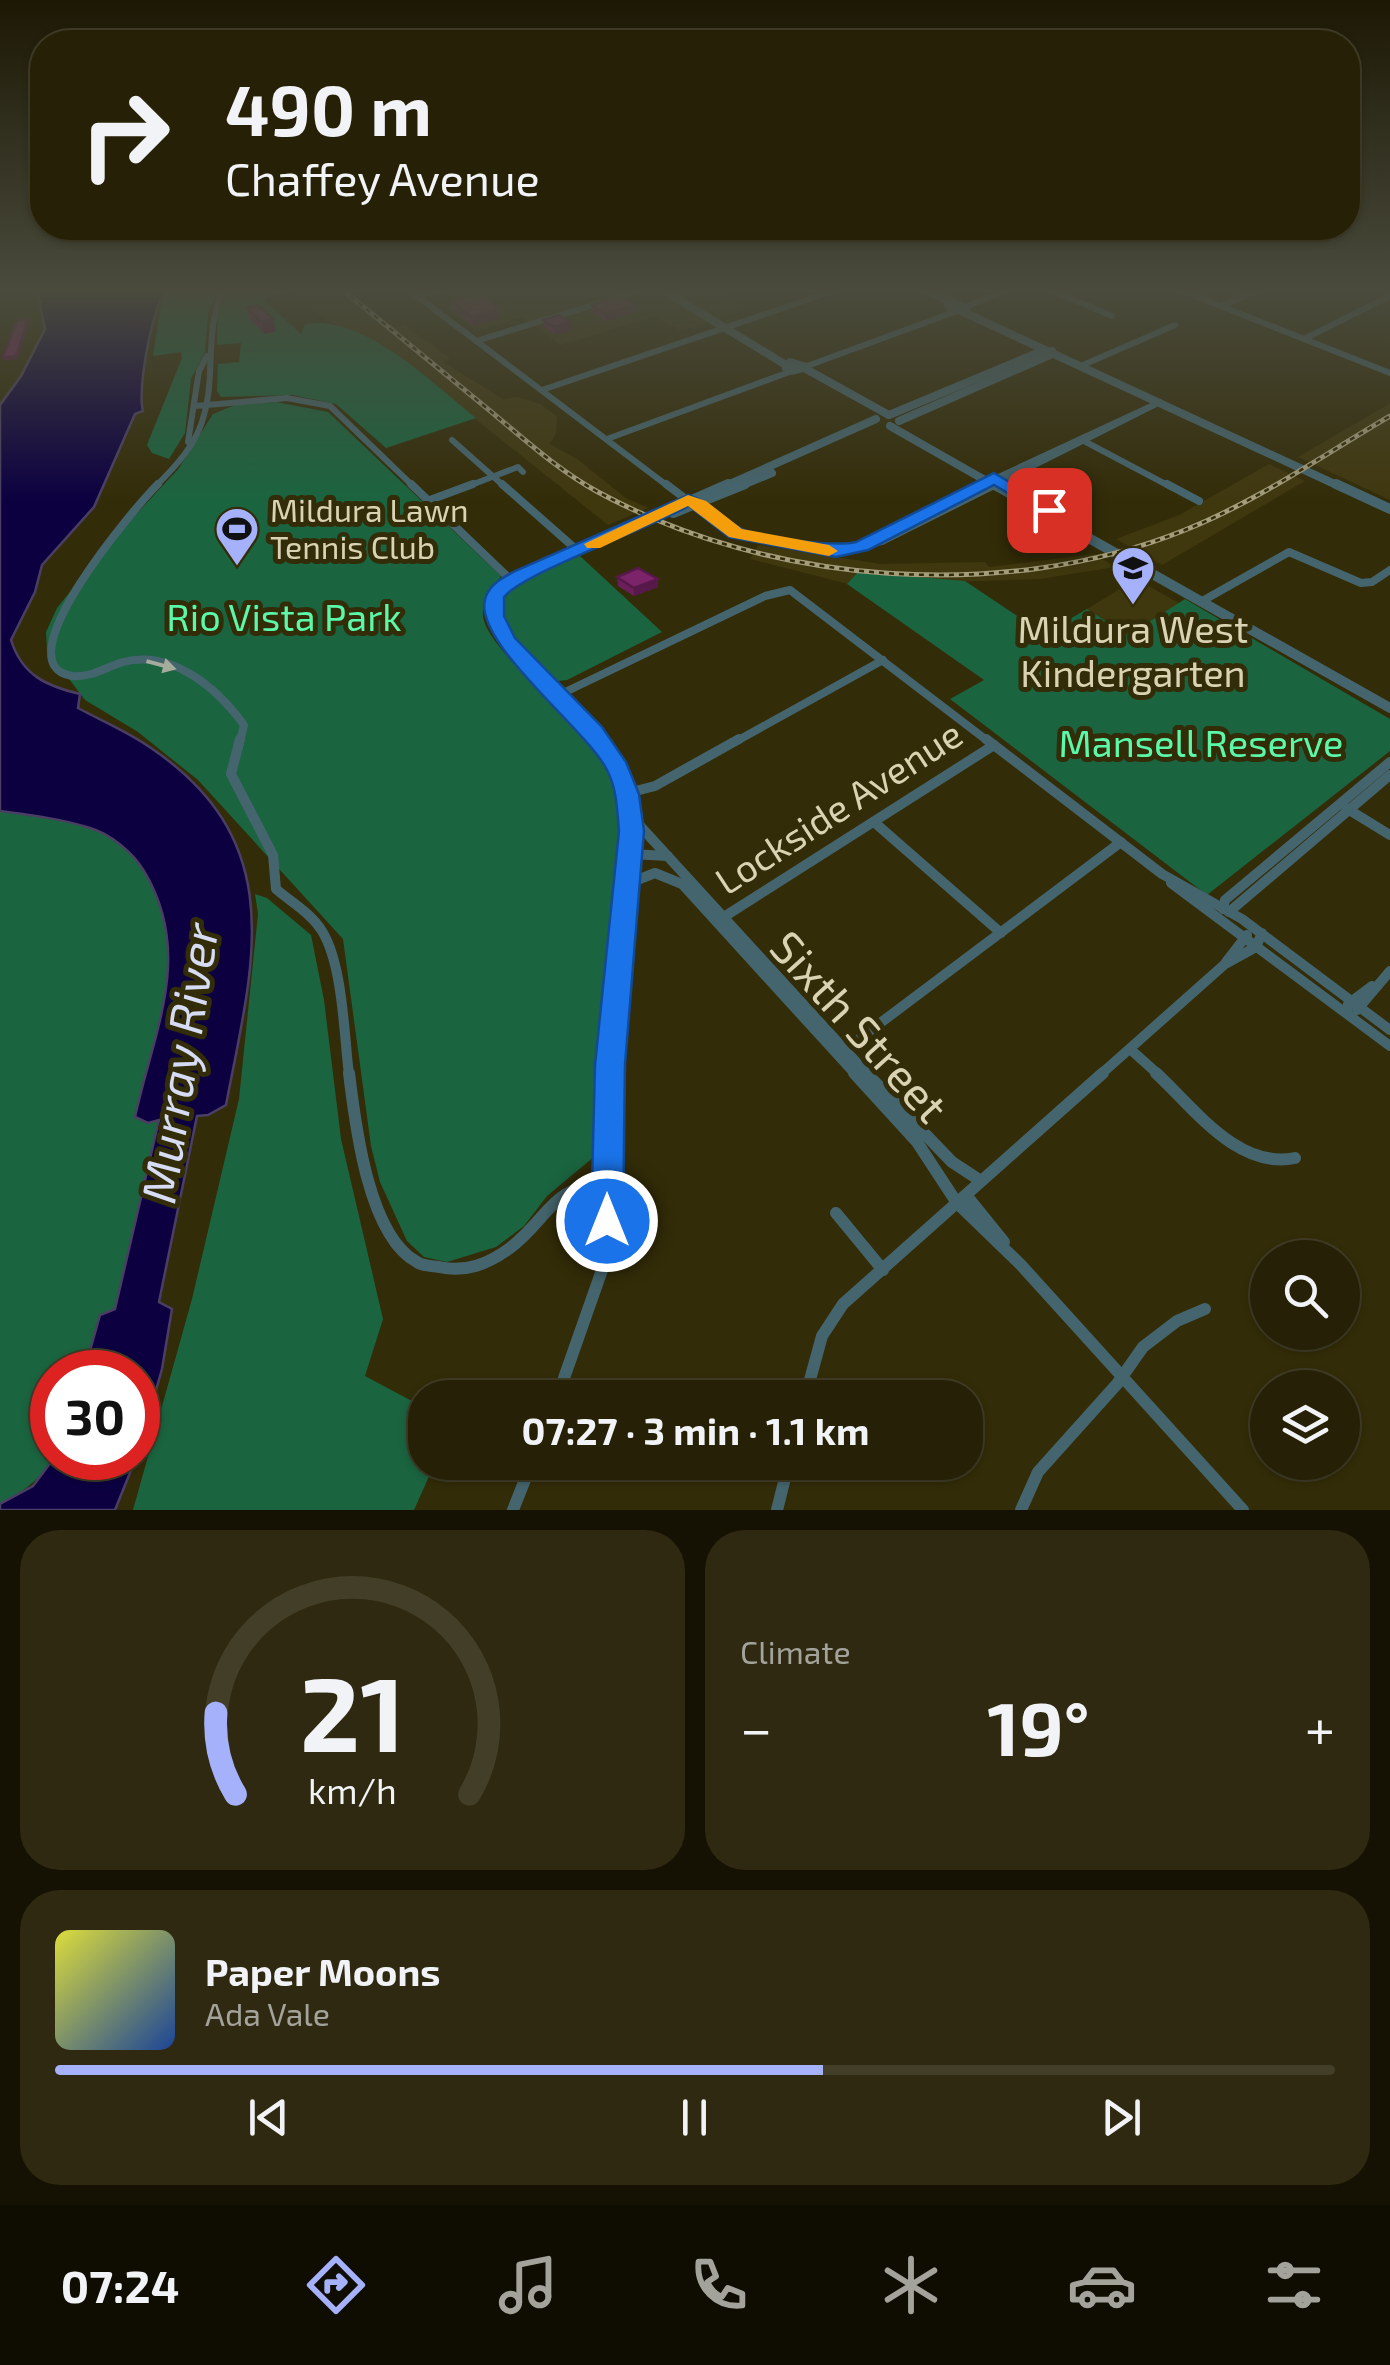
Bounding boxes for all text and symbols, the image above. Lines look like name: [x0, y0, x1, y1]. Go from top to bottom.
text: 490 m: [225, 66, 432, 150]
icon: right: [60, 70, 190, 200]
text: Chaffey Avenue: [225, 151, 540, 205]
pin: [1007, 468, 1092, 553]
icon: arrive: [1022, 483, 1077, 538]
place label: Mildura Lawn Tennis Club: [270, 490, 469, 565]
sports icon: Mildura Lawn Tennis Club: [214, 506, 260, 567]
school or university icon: Mildura West Kindergarten: [1110, 545, 1156, 606]
park label: Rio Vista Park: [166, 593, 402, 639]
place label: Mildura West Kindergarten: [1017, 605, 1249, 695]
one-way arrow: [146, 657, 177, 673]
street label: Lockside Avenue: [706, 709, 970, 903]
park label: Mansell Reserve: [1058, 719, 1344, 765]
water label: Murray River: [127, 918, 229, 1207]
street label: Sixth Street: [761, 919, 960, 1132]
position arrow: [555, 1169, 659, 1273]
map controls: [1250, 1240, 1360, 1480]
button: search: [1250, 1240, 1360, 1350]
speed limit sign: 30: [30, 1350, 160, 1480]
button: layers: [1250, 1370, 1360, 1480]
text: 07:27 · 3 min · 1.1 km: [522, 1407, 869, 1453]
text: Climate: [740, 1632, 851, 1670]
text: 21: [300, 1648, 405, 1773]
text: 19°: [987, 1681, 1090, 1771]
text: −: [740, 1694, 772, 1760]
text: +: [1305, 1694, 1335, 1760]
text: km/h: [308, 1768, 397, 1811]
text: Paper Moons: [205, 1948, 441, 1994]
text: Ada Vale: [205, 1994, 330, 2032]
icon: previous: [241, 2090, 296, 2145]
icon: pause: [667, 2090, 722, 2145]
icon: next: [1094, 2090, 1149, 2145]
icon: directions: [301, 2250, 371, 2320]
icon: music: [493, 2250, 563, 2320]
icon: phone: [684, 2250, 754, 2320]
icon: climate: [876, 2250, 946, 2320]
icon: car: [1067, 2250, 1137, 2320]
icon: filters: [1259, 2250, 1329, 2320]
text: 07:24: [61, 2258, 179, 2312]

